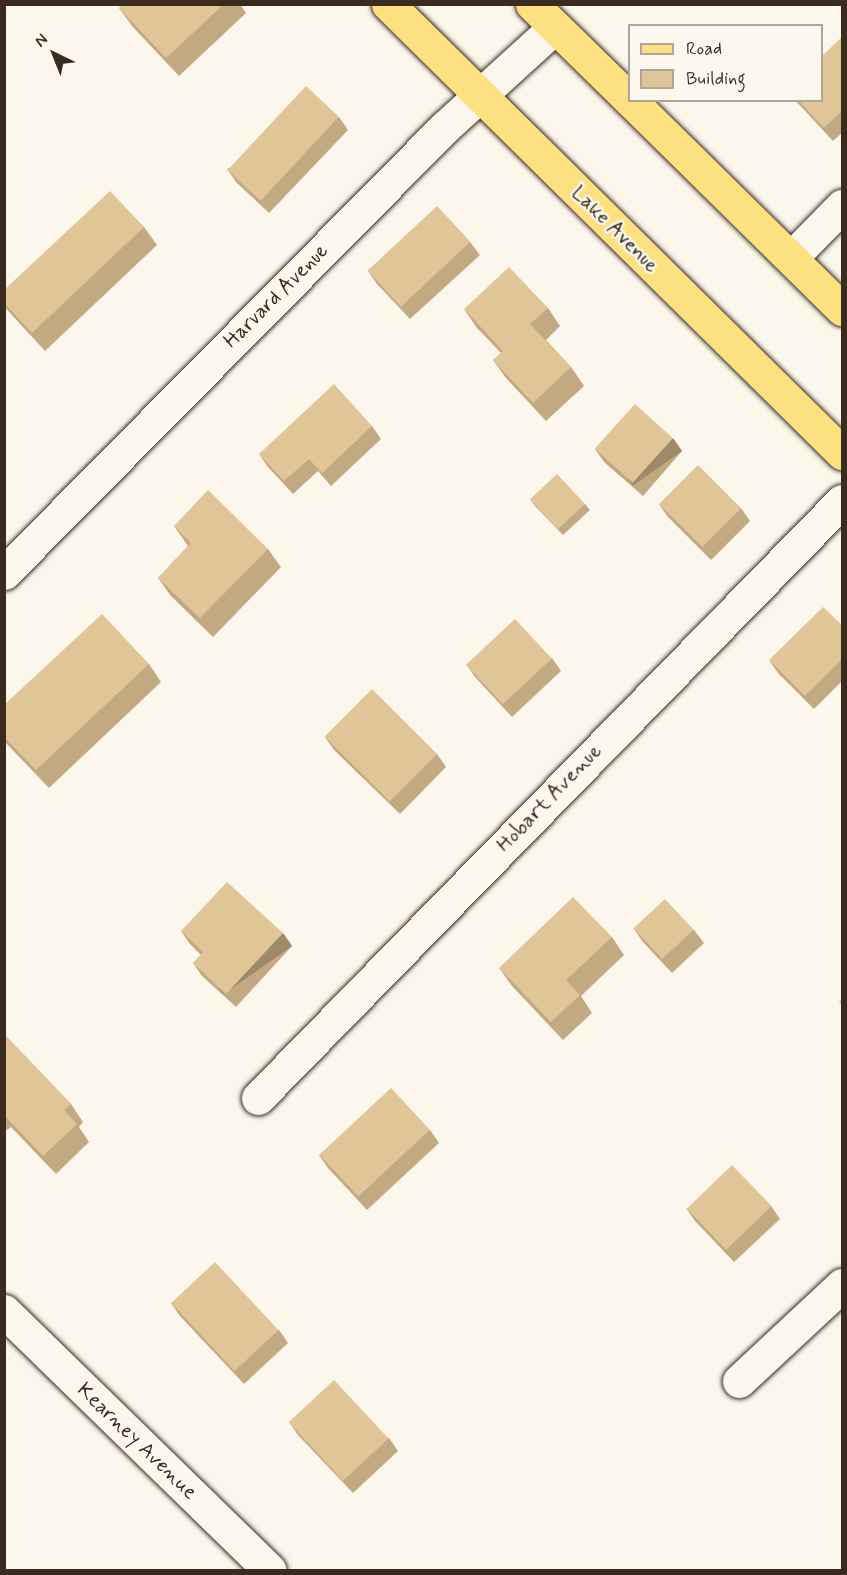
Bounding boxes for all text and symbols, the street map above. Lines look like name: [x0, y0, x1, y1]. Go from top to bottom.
north arrow: [24, 24, 84, 84]
legend: [628, 24, 823, 102]
text: N: [30, 29, 52, 52]
text: Road: [686, 37, 722, 61]
text: Building: [686, 67, 746, 91]
street label: Lake Avenue: [565, 179, 665, 279]
street label: Harvard Avenue: [217, 237, 335, 355]
street label: Hobart Avenue: [492, 739, 606, 857]
street label: Kearney Avenue: [74, 1379, 200, 1503]

